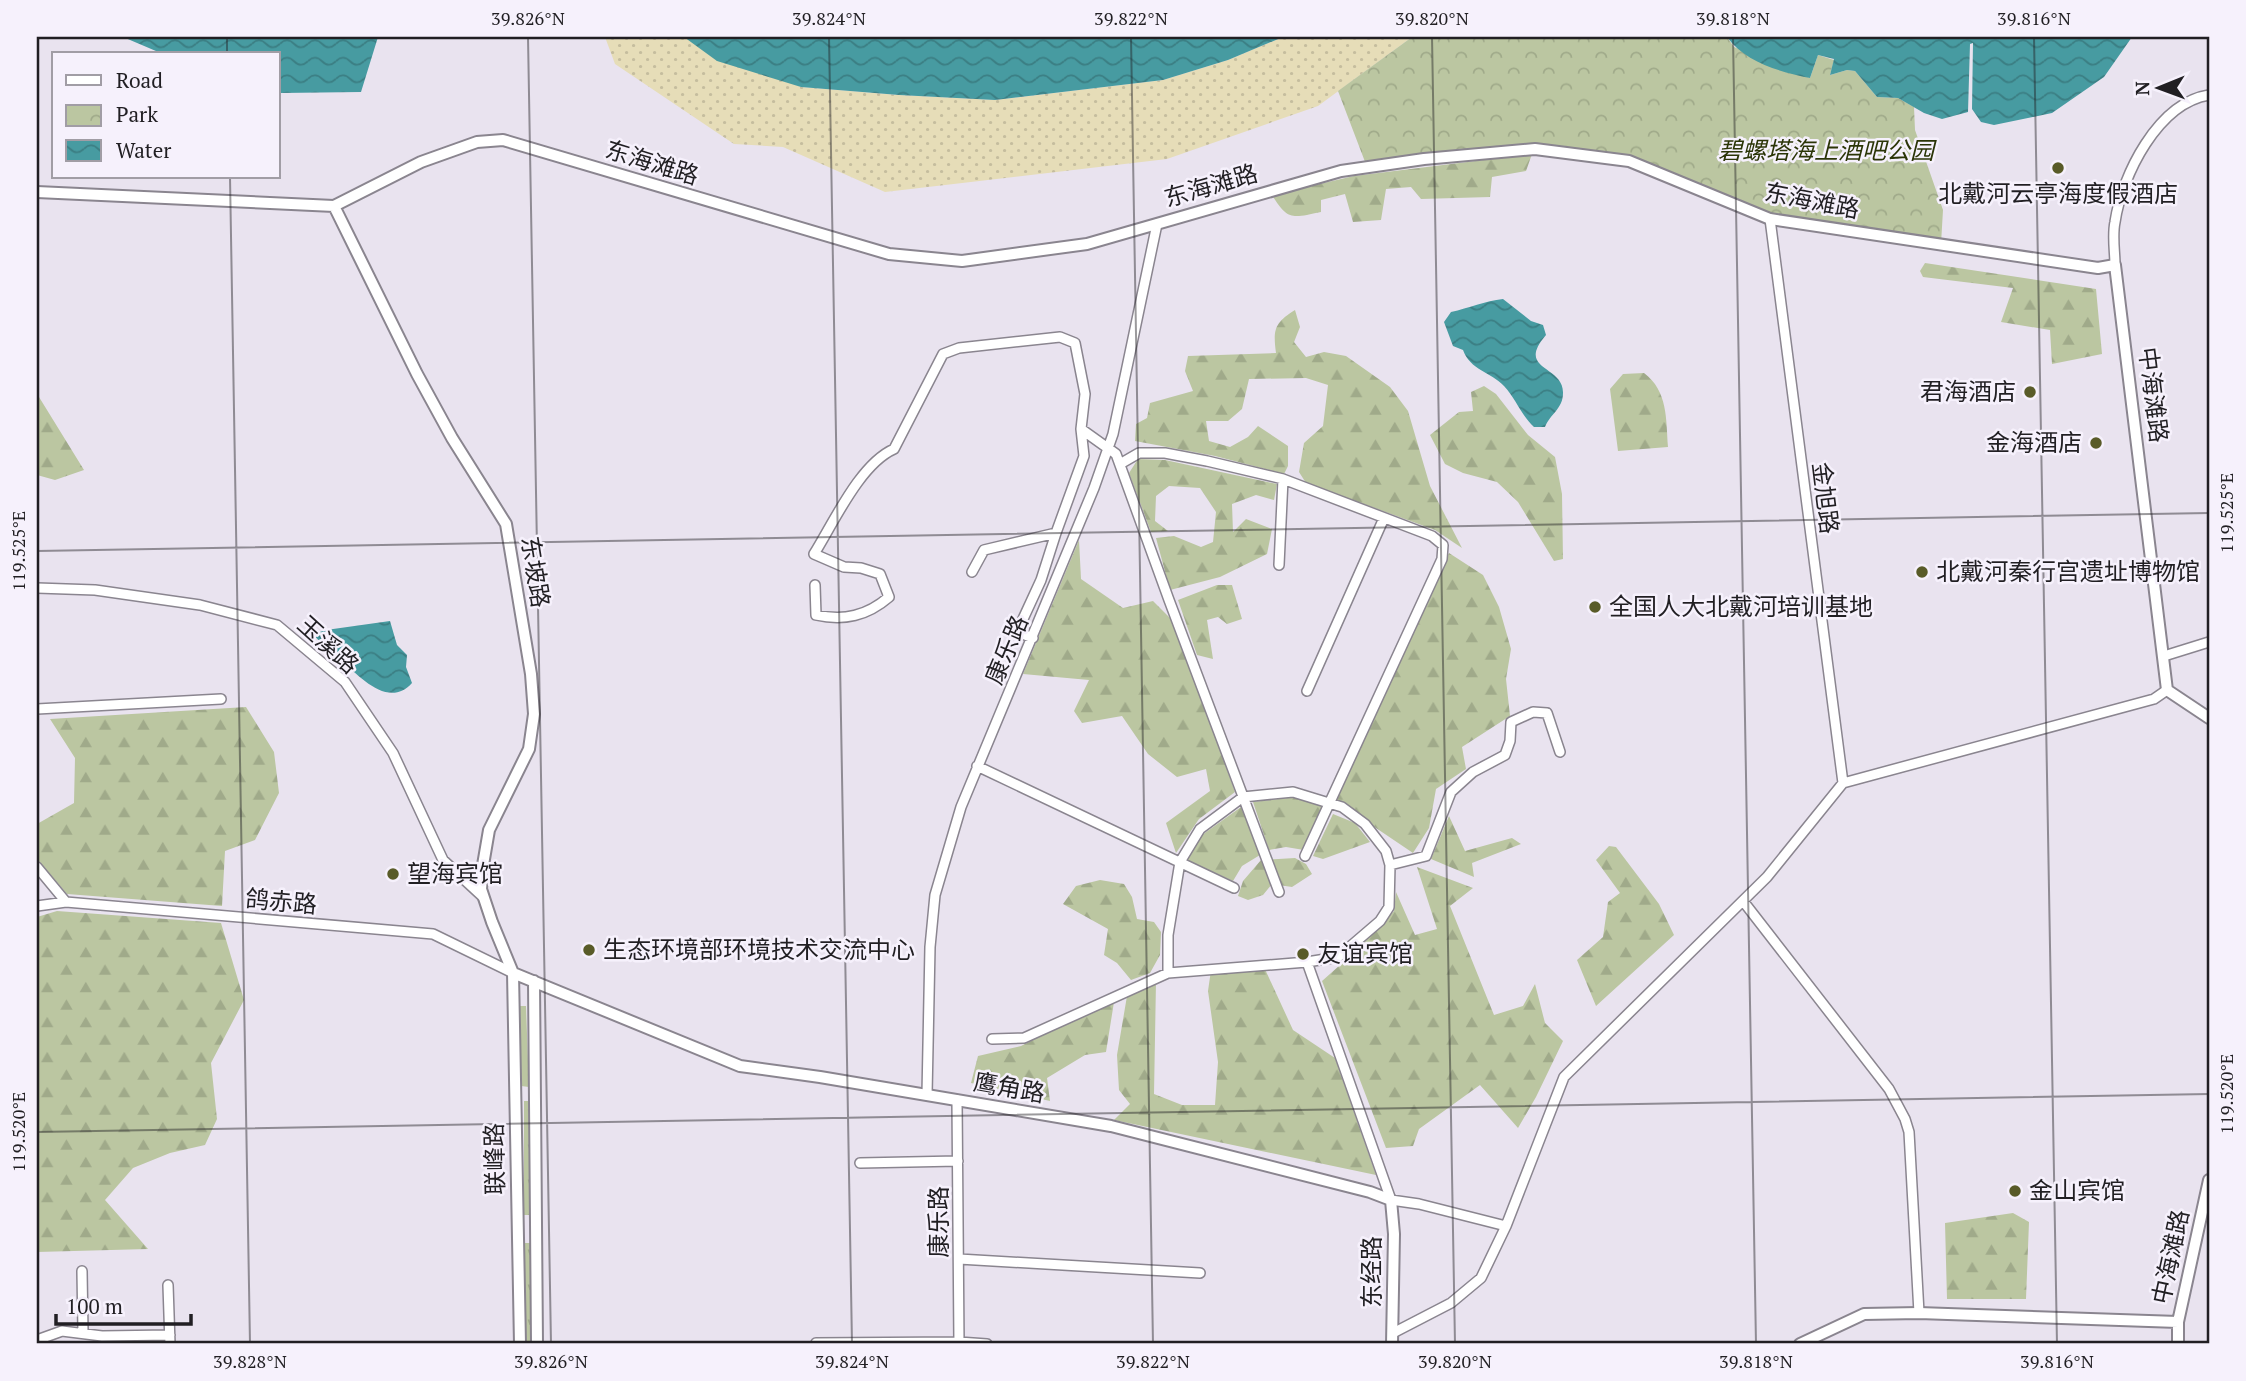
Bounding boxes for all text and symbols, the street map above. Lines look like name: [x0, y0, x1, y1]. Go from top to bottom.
text: 39.826°N: [491, 6, 565, 30]
text: 39.824°N: [792, 6, 866, 30]
text: 39.822°N: [1094, 6, 1168, 30]
text: 39.820°N: [1395, 6, 1469, 30]
text: 39.818°N: [1696, 6, 1770, 30]
text: 39.816°N: [1997, 6, 2071, 30]
legend: [52, 52, 280, 178]
north arrow: [2124, 52, 2194, 122]
text: Road: [116, 66, 163, 94]
text: N: [2129, 80, 2154, 96]
text: Park: [116, 100, 158, 128]
street label: 东海滩路: [602, 133, 703, 191]
park label: 碧螺塔海上酒吧公园: [1718, 134, 1937, 166]
text: Water: [116, 136, 171, 164]
street label: 东海滩路: [1160, 156, 1261, 214]
marker: 北戴河云亭海度假酒店: [2050, 160, 2066, 176]
street label: 东海滩路: [1762, 175, 1862, 225]
place label: 北戴河云亭海度假酒店: [1938, 177, 2178, 209]
street label: 中海滩路: [2132, 345, 2176, 444]
place label: 君海酒店: [1920, 375, 2016, 407]
marker: 君海酒店: [2022, 384, 2038, 400]
place label: 金海酒店: [1986, 426, 2082, 458]
marker: 金海酒店: [2088, 435, 2104, 451]
street label: 金旭路: [1806, 460, 1846, 536]
text: 119.525°E: [2214, 473, 2238, 553]
text: 119.525°E: [6, 511, 30, 591]
street label: 东坡路: [515, 534, 557, 610]
place label: 北戴河秦行宫遗址博物馆: [1936, 555, 2200, 587]
marker: 北戴河秦行宫遗址博物馆: [1914, 564, 1930, 580]
place label: 全国人大北戴河培训基地: [1609, 590, 1873, 622]
marker: 全国人大北戴河培训基地: [1587, 599, 1603, 615]
street label: 玉溪路: [291, 608, 366, 680]
street label: 康乐路: [977, 610, 1035, 689]
place label: 望海宾馆: [407, 857, 503, 889]
marker: 望海宾馆: [385, 866, 401, 882]
street label: 鸽赤路: [244, 882, 318, 920]
place label: 生态环境部环境技术交流中心: [603, 933, 915, 965]
place label: 友谊宾馆: [1317, 937, 1413, 969]
marker: 生态环境部环境技术交流中心: [581, 942, 597, 958]
marker: 友谊宾馆: [1295, 946, 1311, 962]
text: 119.520°E: [2214, 1054, 2238, 1134]
street label: 鹰角路: [971, 1065, 1047, 1109]
text: 119.520°E: [6, 1092, 30, 1172]
street label: 联峰路: [477, 1123, 511, 1195]
place label: 金山宾馆: [2029, 1174, 2125, 1206]
marker: 金山宾馆: [2007, 1183, 2023, 1199]
street label: 康乐路: [922, 1186, 954, 1258]
street label: 中海滩路: [2144, 1207, 2196, 1307]
street label: 东经路: [1355, 1236, 1387, 1308]
scale bar: [56, 1283, 191, 1327]
text: 100 m: [66, 1292, 123, 1320]
text: 39.828°N: [213, 1349, 287, 1373]
text: 39.826°N: [514, 1349, 588, 1373]
text: 39.824°N: [815, 1349, 889, 1373]
text: 39.822°N: [1116, 1349, 1190, 1373]
text: 39.820°N: [1418, 1349, 1492, 1373]
text: 39.818°N: [1719, 1349, 1793, 1373]
text: 39.816°N: [2020, 1349, 2094, 1373]

